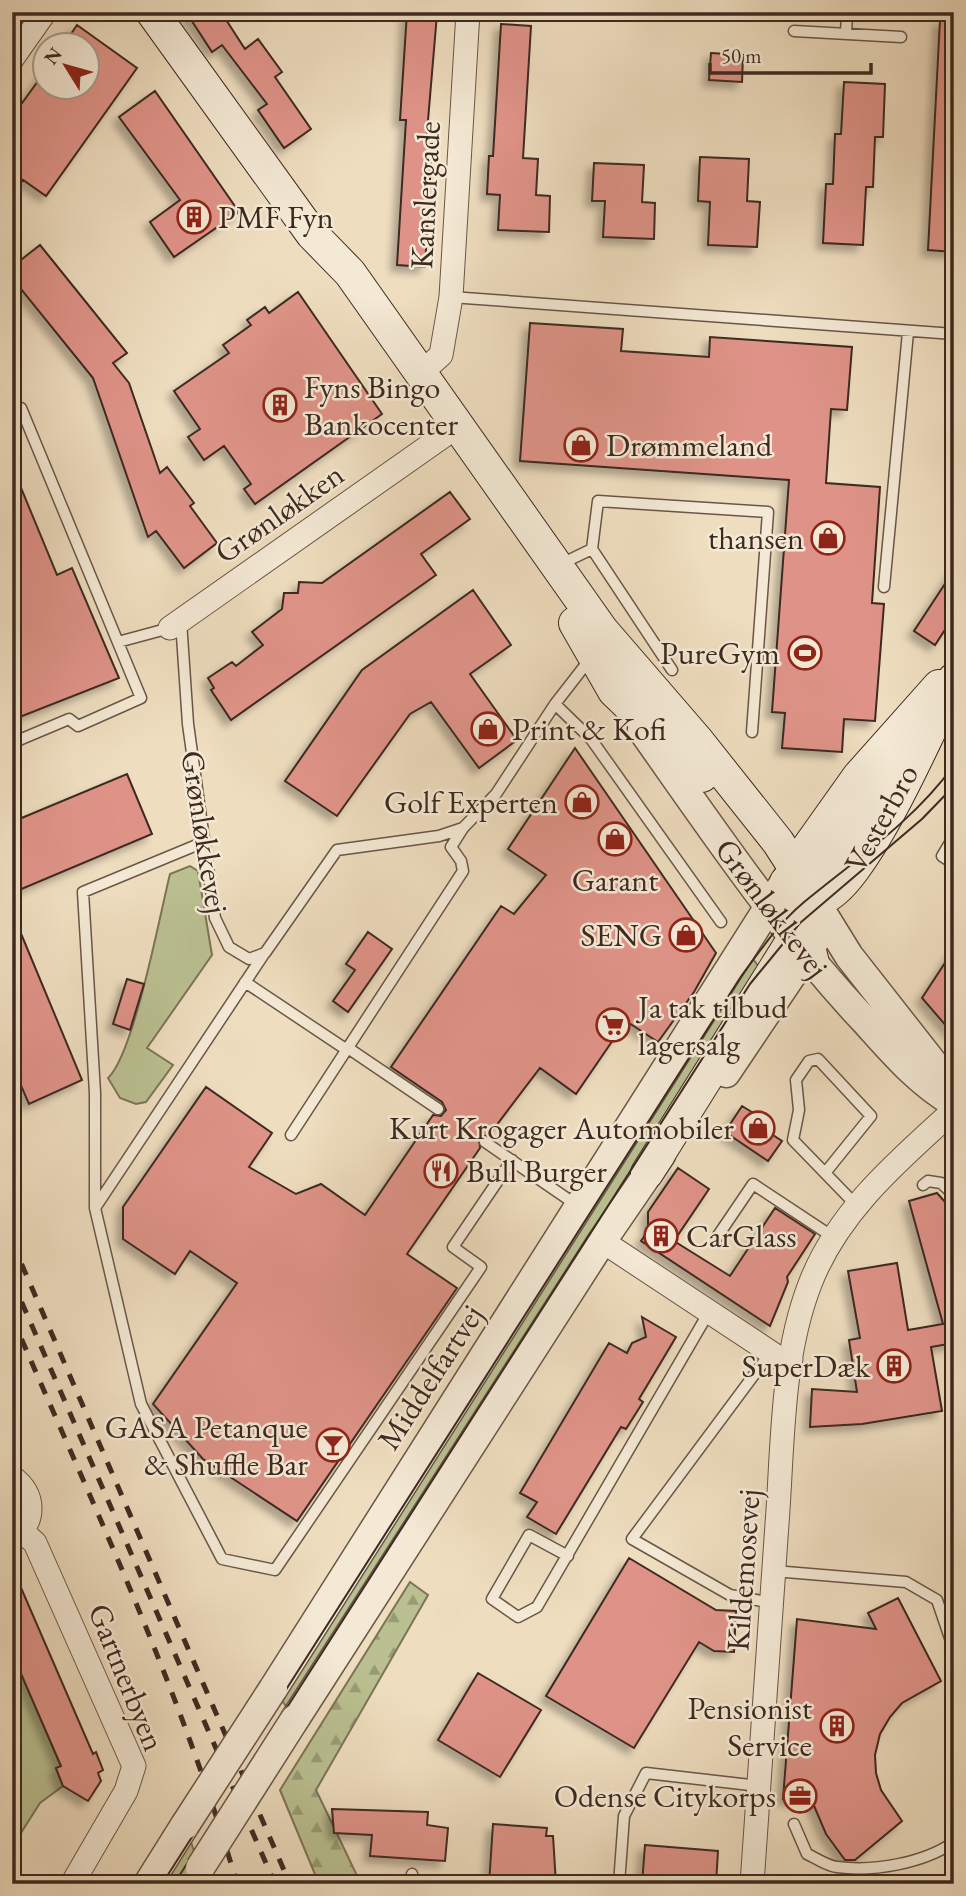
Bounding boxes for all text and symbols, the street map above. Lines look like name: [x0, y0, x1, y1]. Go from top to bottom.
north arrow: [32, 32, 102, 102]
scale bar: [710, 32, 872, 76]
text: N: [38, 42, 68, 70]
text: 50 m: [721, 42, 762, 69]
street label: Kanslergade: [400, 120, 450, 270]
place label: PMF Fyn: [218, 196, 334, 238]
building icon: PMF Fyn: [175, 198, 213, 236]
place label: Fyns Bingo Bankocenter: [304, 366, 459, 445]
building icon: Fyns Bingo Bankocenter: [261, 386, 299, 424]
place label: Drømmeland: [606, 424, 773, 466]
shop icon: Drømmeland: [562, 426, 600, 464]
street label: Grønløkken: [206, 453, 352, 573]
place label: thansen: [708, 517, 804, 559]
shop icon: thansen: [809, 519, 847, 557]
place label: PureGym: [660, 632, 780, 674]
sports icon: PureGym: [786, 634, 824, 672]
place label: Print & Kofi: [512, 708, 666, 750]
shop icon: Print & Kofi: [469, 710, 507, 748]
street label: Grønløkkevej: [171, 747, 239, 917]
street label: Vesterbro: [834, 756, 928, 880]
place label: Golf Experten: [384, 781, 558, 823]
shop icon: Golf Experten: [563, 783, 601, 821]
shop icon: Garant: [596, 820, 634, 858]
street label: Grønløkkevej: [706, 830, 838, 986]
place label: Garant: [572, 859, 658, 901]
place label: SENG: [580, 914, 662, 956]
shop icon: SENG: [667, 916, 705, 954]
place label: Ja tak tilbud lagersalg: [635, 986, 788, 1065]
supermarket icon: Ja tak tilbud lagersalg: [594, 1006, 632, 1044]
place label: Kurt Krogager Automobiler: [389, 1107, 734, 1149]
shop icon: Kurt Krogager Automobiler: [739, 1109, 777, 1147]
place label: Bull Burger: [466, 1150, 607, 1192]
restaurant icon: Bull Burger: [422, 1152, 460, 1190]
place label: CarGlass: [686, 1215, 797, 1257]
building icon: CarGlass: [642, 1217, 680, 1255]
street label: Middelfartvej: [367, 1296, 493, 1458]
place label: SuperDæk: [742, 1345, 871, 1387]
building icon: SuperDæk: [875, 1347, 913, 1385]
place label: GASA Petanque & Shuffle Bar: [105, 1406, 308, 1485]
bar icon: GASA Petanque & Shuffle Bar: [314, 1426, 352, 1464]
street label: Kildemosevej: [716, 1487, 770, 1653]
street label: Gartnerbyen: [78, 1597, 176, 1757]
place label: Pensionist Service: [687, 1687, 812, 1766]
building icon: Pensionist Service: [818, 1707, 856, 1745]
place label: Odense Citykorps: [554, 1775, 776, 1817]
office icon: Odense Citykorps: [781, 1777, 819, 1815]

